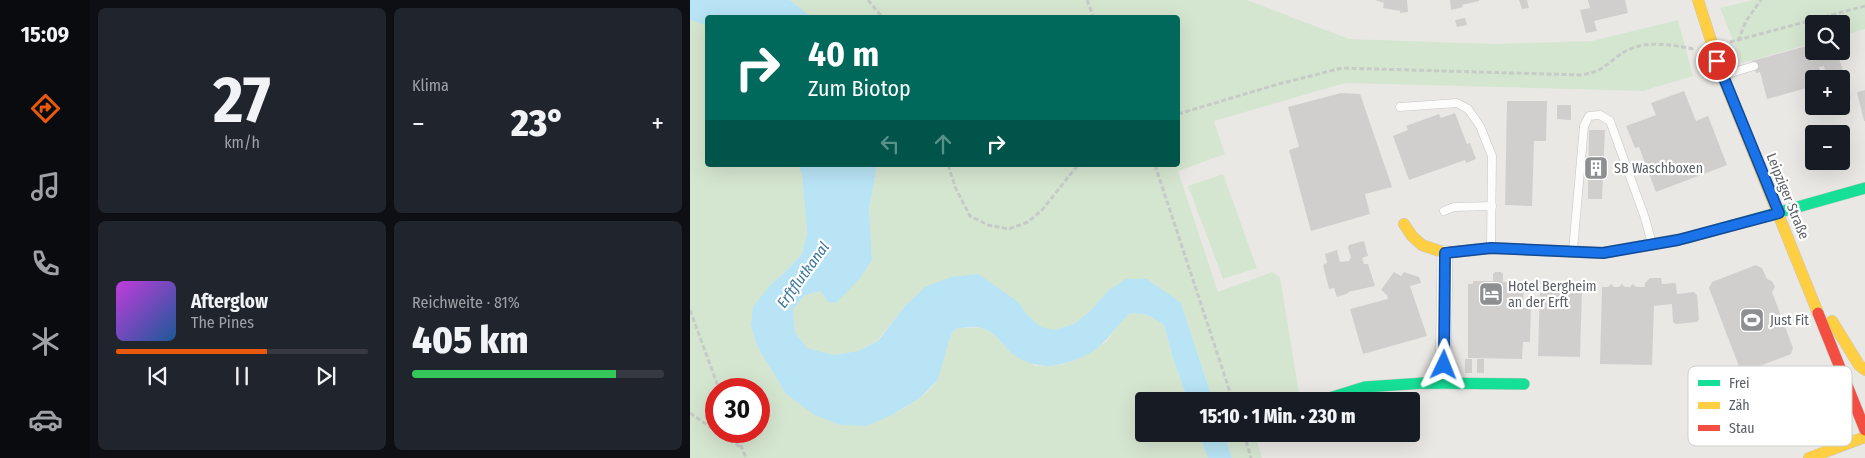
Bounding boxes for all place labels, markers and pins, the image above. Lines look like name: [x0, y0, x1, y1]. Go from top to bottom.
pin: [1696, 40, 1738, 82]
building icon: SB Waschboxen: [1583, 155, 1609, 181]
place label: SB Waschboxen: [1614, 160, 1703, 177]
place label: Hotel Bergheim an der Erft: [1508, 278, 1597, 311]
hotel icon: Hotel Bergheim an der Erft: [1478, 281, 1504, 307]
sports icon: Just Fit: [1739, 307, 1765, 333]
place label: Just Fit: [1770, 312, 1809, 329]

